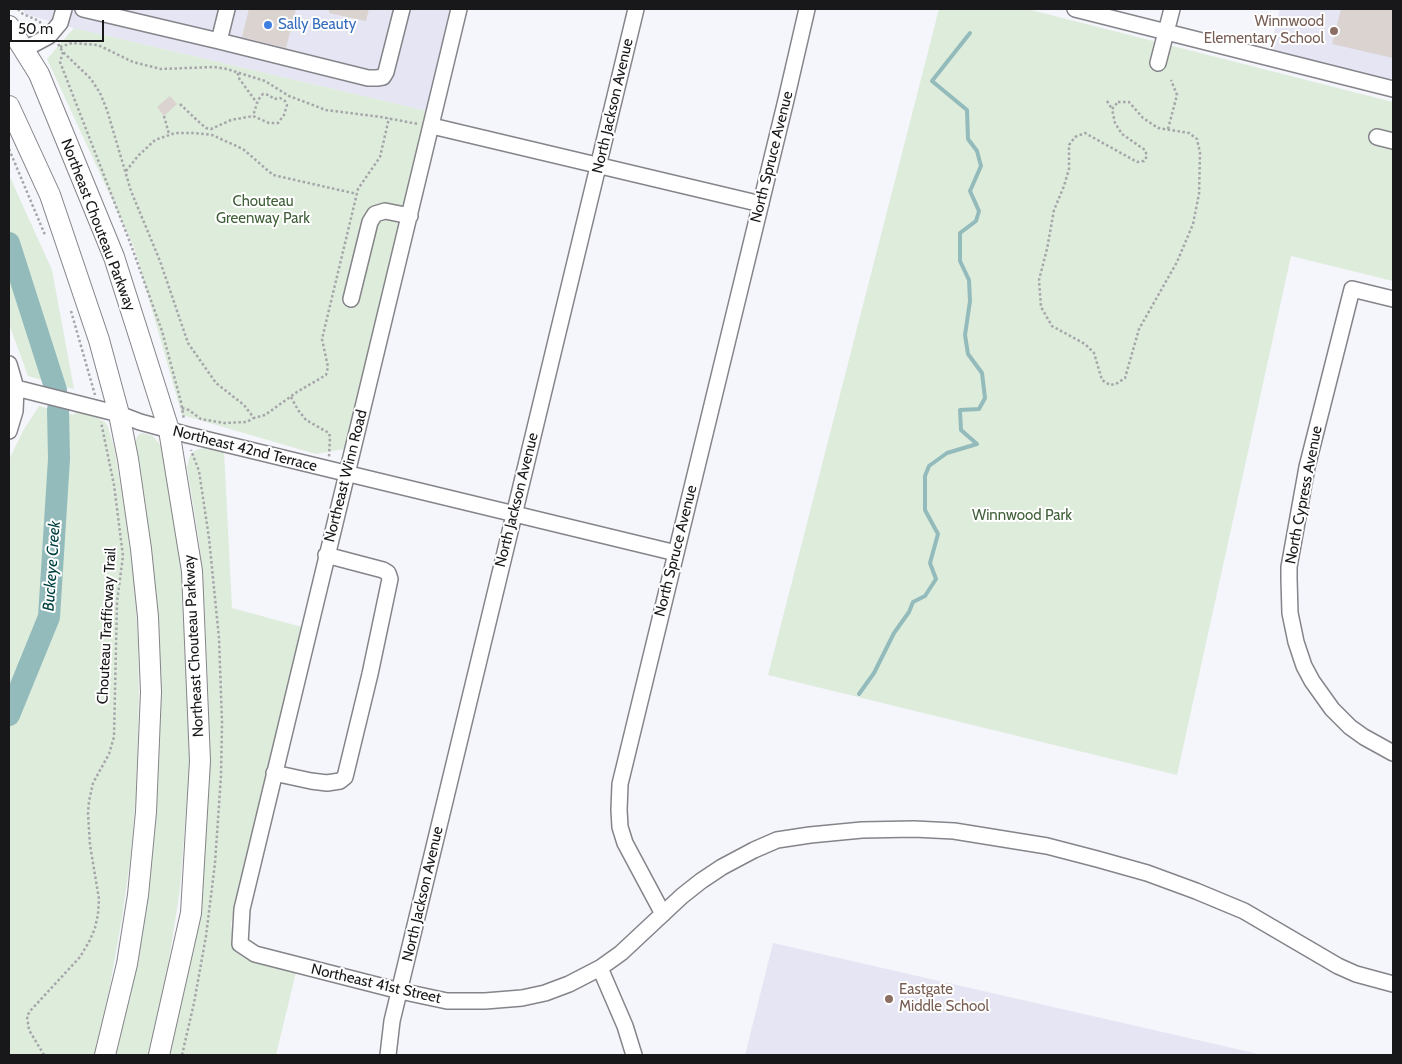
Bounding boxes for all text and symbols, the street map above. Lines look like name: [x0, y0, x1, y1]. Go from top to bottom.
scale bar: [12, 10, 106, 42]
place label: Winnwood Elementary School: [1204, 13, 1324, 48]
place label: Sally Beauty: [278, 16, 356, 34]
marker: Sally Beauty: [262, 19, 274, 31]
text: 50 m: [18, 20, 53, 38]
marker: Winnwood Elementary School: [1328, 25, 1340, 37]
street label: North Jackson Avenue: [589, 37, 637, 175]
street label: North Spruce Avenue: [747, 89, 797, 225]
street label: Northeast Chouteau Parkway: [57, 136, 139, 314]
park label: Chouteau Greenway Park: [216, 193, 310, 228]
street label: Northeast Winn Road: [321, 408, 371, 544]
street label: Northeast 42nd Terrace: [171, 422, 319, 476]
street label: North Cypress Avenue: [1282, 424, 1326, 566]
street label: North Jackson Avenue: [492, 431, 542, 569]
street label: North Spruce Avenue: [651, 483, 701, 619]
park label: Winnwood Park: [972, 507, 1072, 525]
water label: Buckeye Creek: [39, 520, 65, 612]
street label: Chouteau Trafficway Trail: [94, 547, 120, 705]
street label: Northeast Chouteau Parkway: [180, 554, 208, 738]
street label: North Jackson Avenue: [399, 825, 447, 963]
street label: Northeast 41st Street: [309, 960, 443, 1008]
place label: Eastgate Middle School: [899, 981, 989, 1016]
marker: Eastgate Middle School: [883, 993, 895, 1005]

